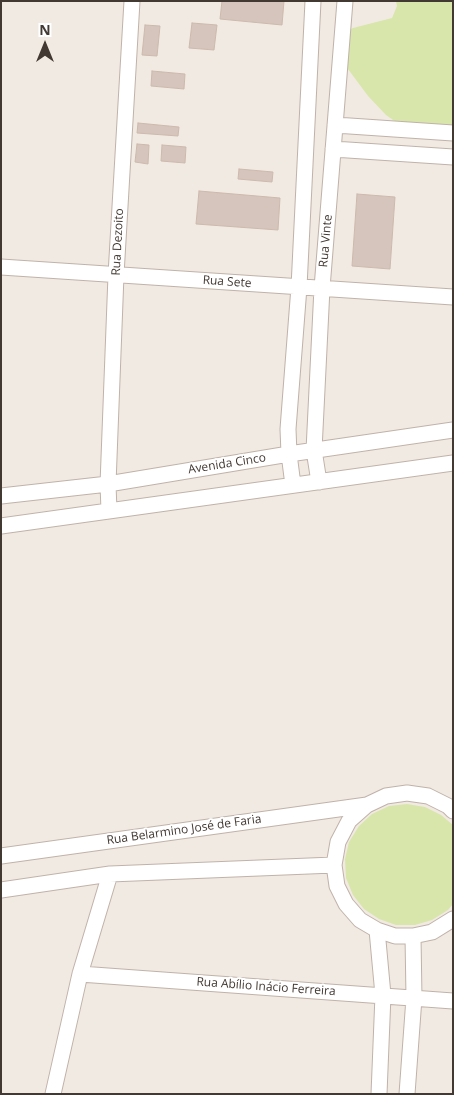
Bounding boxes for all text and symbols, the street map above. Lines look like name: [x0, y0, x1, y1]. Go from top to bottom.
north arrow: [20, 20, 70, 70]
text: N: [39, 20, 51, 39]
street label: Rua Dezoito: [109, 208, 127, 276]
street label: Rua Vinte: [317, 214, 335, 268]
street label: Rua Sete: [202, 273, 252, 291]
street label: Avenida Cinco: [187, 451, 267, 477]
street label: Rua Belarmino José de Faria: [106, 812, 262, 848]
street label: Rua Abílio Inácio Ferreira: [196, 975, 336, 999]

